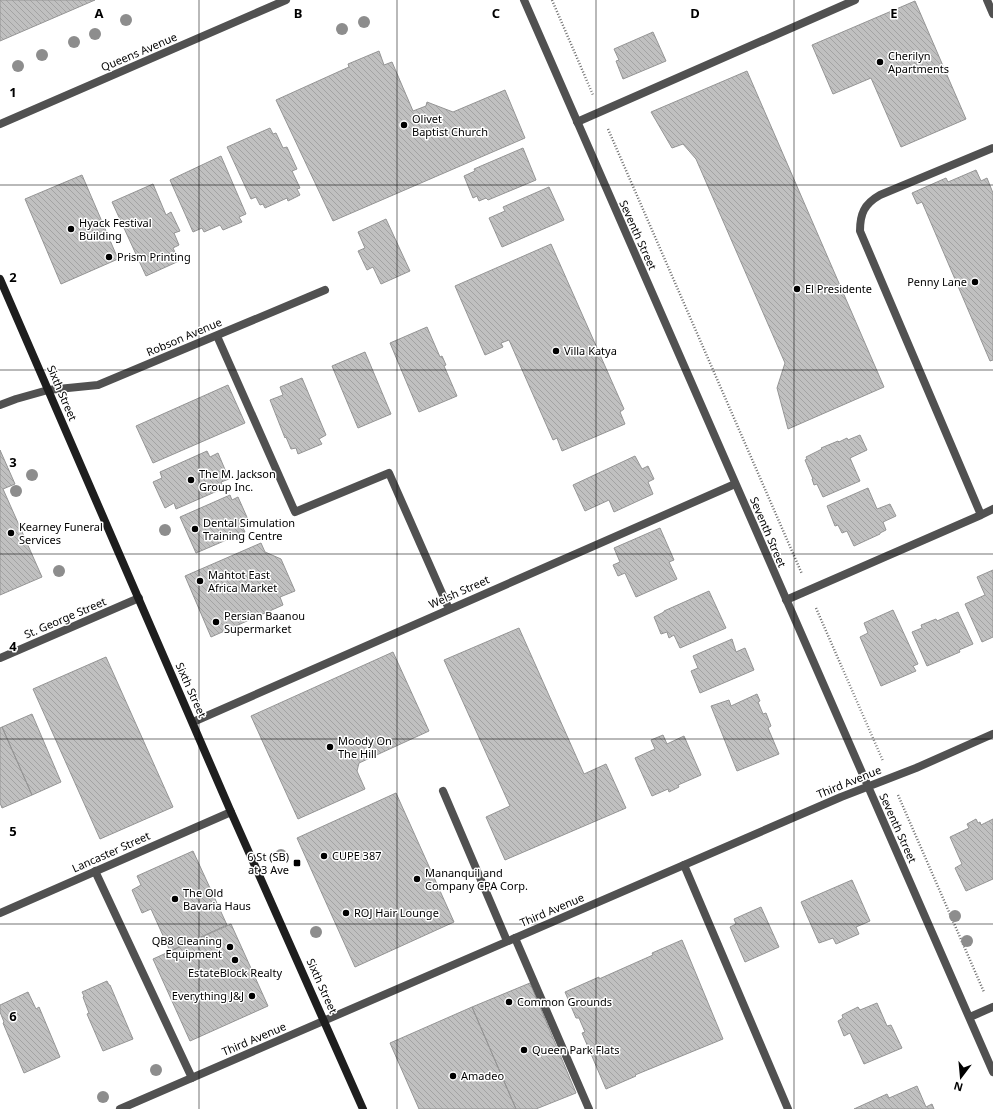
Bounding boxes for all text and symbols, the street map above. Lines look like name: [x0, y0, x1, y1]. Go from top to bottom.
text: A: [95, 4, 104, 22]
text: B: [294, 4, 302, 22]
text: C: [492, 4, 500, 22]
text: D: [690, 4, 700, 22]
text: E: [890, 4, 898, 22]
street label: Queens Avenue: [98, 29, 179, 74]
place label: Cherilyn Apartments: [888, 48, 949, 76]
marker: Cherilyn Apartments: [875, 57, 885, 67]
text: 1: [9, 83, 17, 101]
place label: Olivet Baptist Church: [412, 111, 488, 139]
marker: Olivet Baptist Church: [399, 120, 409, 130]
street label: Seventh Street: [616, 198, 661, 272]
place label: Hyack Festival Building: [79, 215, 152, 243]
marker: Hyack Festival Building: [66, 224, 76, 234]
place label: Prism Printing: [117, 249, 191, 264]
marker: Prism Printing: [104, 252, 114, 262]
text: 2: [9, 268, 17, 286]
place label: Penny Lane: [907, 274, 967, 289]
marker: Penny Lane: [970, 277, 980, 287]
place label: El Presidente: [805, 281, 872, 296]
marker: El Presidente: [792, 284, 802, 294]
street label: Robson Avenue: [144, 314, 224, 359]
place label: Villa Katya: [564, 343, 617, 358]
marker: Villa Katya: [551, 346, 561, 356]
street label: Sixth Street: [44, 363, 81, 423]
text: 3: [9, 453, 17, 471]
place label: The M. Jackson Group Inc.: [199, 466, 276, 494]
marker: The M. Jackson Group Inc.: [186, 475, 196, 485]
street label: Seventh Street: [747, 494, 790, 569]
place label: Dental Simulation Training Centre: [203, 515, 295, 543]
place label: Kearney Funeral Services: [19, 519, 103, 547]
marker: Dental Simulation Training Centre: [190, 524, 200, 534]
marker: Kearney Funeral Services: [6, 528, 16, 538]
place label: Mahtot East Africa Market: [208, 567, 277, 595]
street label: Welsh Street: [426, 572, 491, 612]
marker: Mahtot East Africa Market: [195, 576, 205, 586]
street label: St. George Street: [22, 594, 108, 642]
place label: Persian Baanou Supermarket: [224, 608, 305, 636]
marker: Persian Baanou Supermarket: [211, 617, 221, 627]
text: 4: [9, 637, 17, 655]
street label: Sixth Street: [173, 660, 210, 720]
place label: Moody On The Hill: [338, 733, 392, 761]
marker: Moody On The Hill: [325, 742, 335, 752]
street label: Third Avenue: [814, 762, 883, 801]
street label: Seventh Street: [876, 791, 921, 865]
text: 5: [9, 822, 17, 840]
street label: Lancaster Street: [69, 828, 152, 875]
place label: CUPE 387: [332, 848, 382, 863]
place label: 6 St (SB) at 3 Ave: [247, 849, 289, 877]
marker: CUPE 387: [319, 851, 329, 861]
marker: 6 St (SB) at 3 Ave: [292, 858, 302, 868]
place label: Mananquil and Company CPA Corp.: [425, 865, 528, 893]
marker: Mananquil and Company CPA Corp.: [412, 874, 422, 884]
place label: The Old Bavaria Haus: [183, 885, 251, 913]
street label: Third Avenue: [517, 889, 586, 930]
marker: The Old Bavaria Haus: [170, 894, 180, 904]
place label: ROJ Hair Lounge: [354, 905, 439, 920]
marker: ROJ Hair Lounge: [341, 908, 351, 918]
place label: QB8 Cleaning Equipment: [152, 933, 222, 961]
marker: QB8 Cleaning Equipment: [225, 942, 235, 952]
marker: EstateBlock Realty: [230, 955, 240, 965]
street label: Sixth Street: [304, 956, 341, 1016]
place label: EstateBlock Realty: [188, 965, 282, 980]
place label: Everything J&J: [172, 988, 244, 1003]
marker: Everything J&J: [247, 991, 257, 1001]
place label: Common Grounds: [517, 994, 612, 1009]
marker: Common Grounds: [504, 997, 514, 1007]
text: 6: [9, 1007, 17, 1025]
street label: Third Avenue: [219, 1018, 288, 1059]
place label: Queen Park Flats: [532, 1042, 620, 1057]
marker: Queen Park Flats: [519, 1045, 529, 1055]
north arrow: [941, 1057, 981, 1097]
place label: Amadeo: [461, 1068, 504, 1083]
marker: Amadeo: [448, 1071, 458, 1081]
text: N: [952, 1079, 964, 1096]

